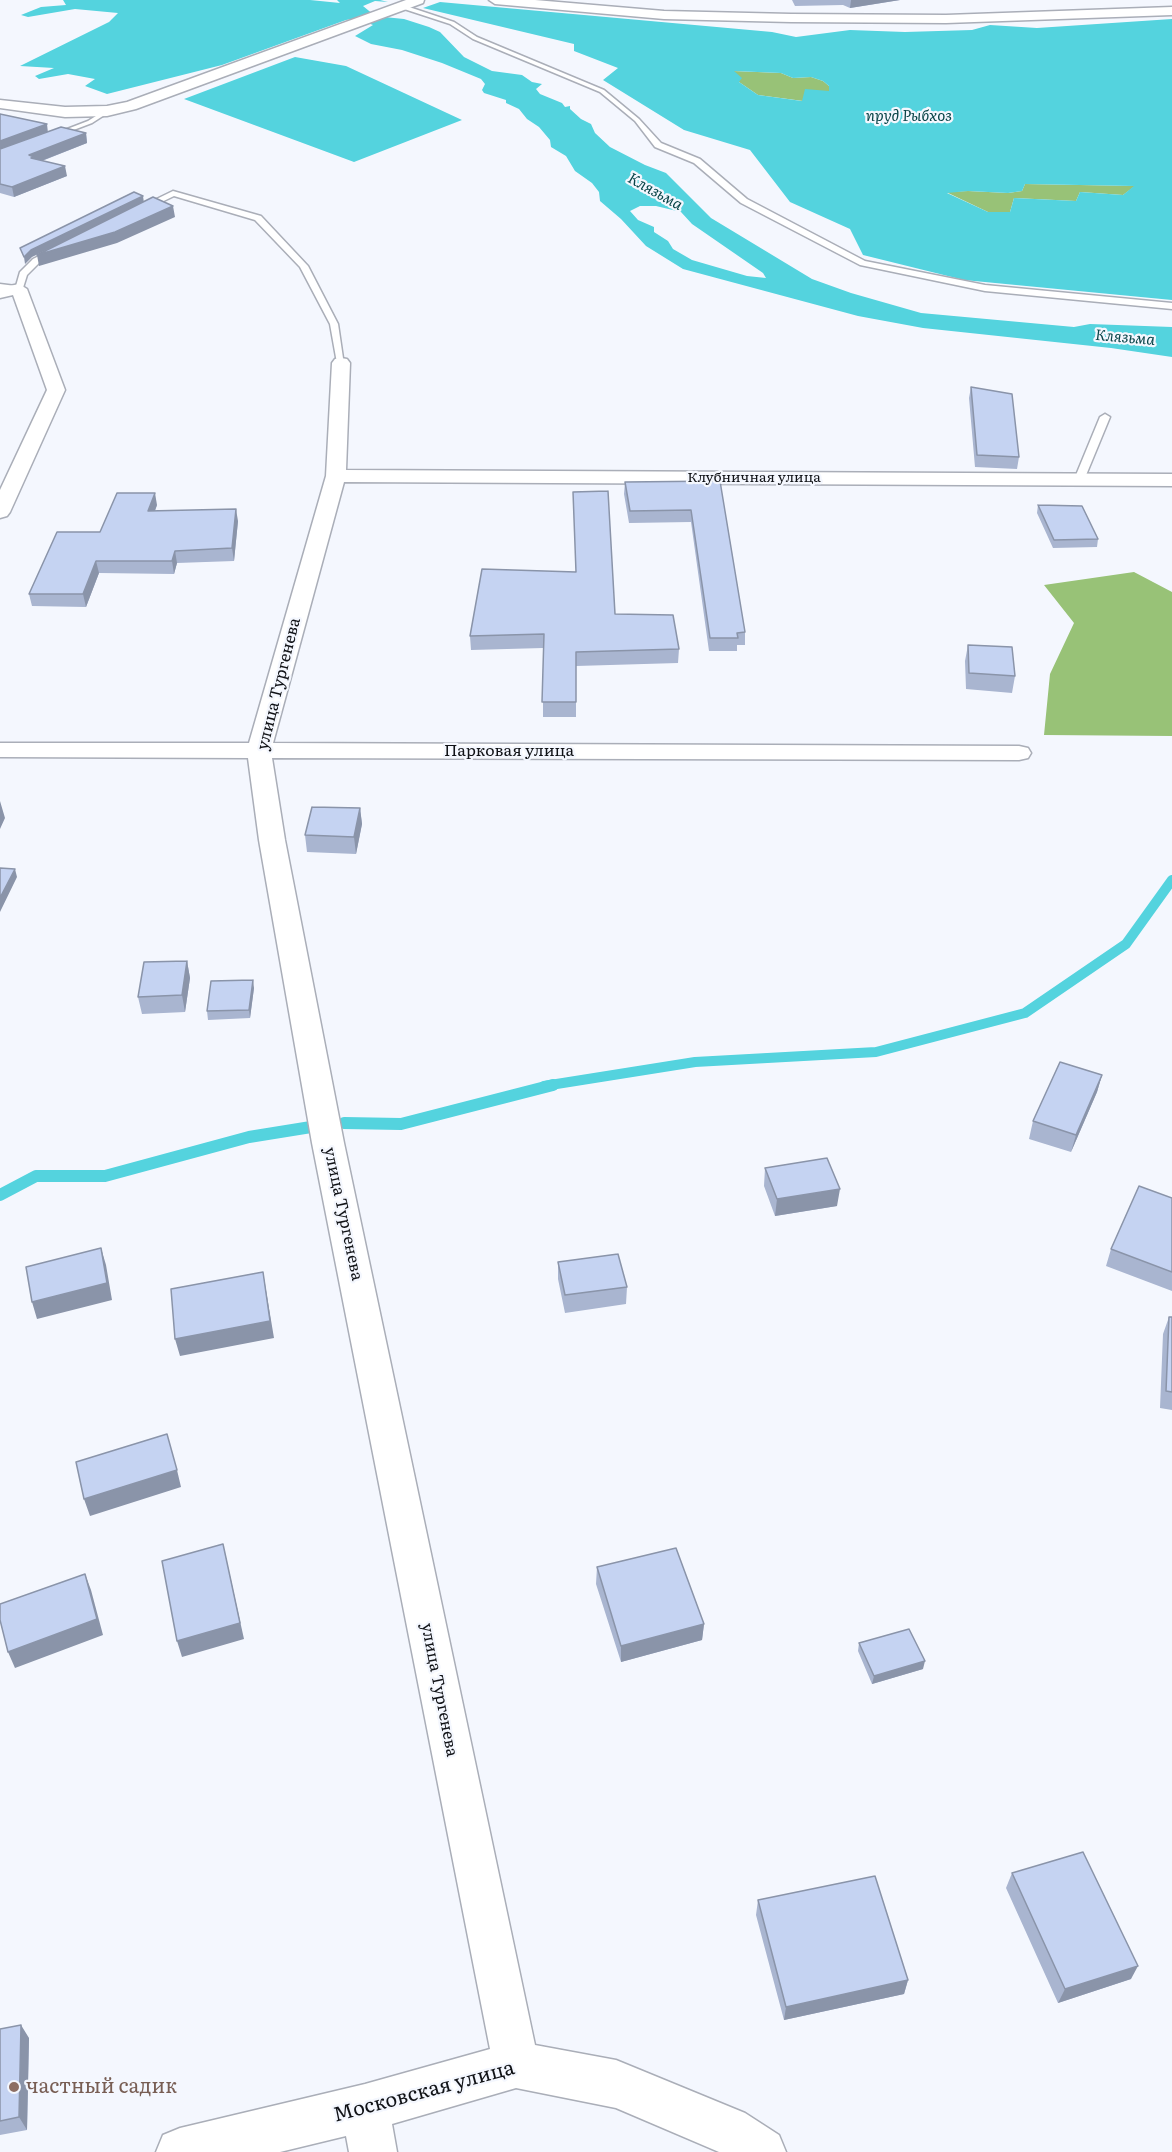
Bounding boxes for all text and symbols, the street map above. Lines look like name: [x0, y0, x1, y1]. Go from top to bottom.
water label: пруд Рыбхоз: [866, 108, 952, 126]
water label: Клязьма: [624, 170, 686, 214]
water label: Клязьма: [1094, 326, 1156, 350]
street label: Клубничная улица: [687, 470, 821, 486]
street label: улица Тургенева: [253, 616, 305, 752]
street label: Парковая улица: [444, 741, 574, 761]
street label: улица Тургенева: [320, 1146, 366, 1282]
street label: улица Тургенева: [417, 1622, 461, 1758]
street label: Московская улица: [331, 2056, 517, 2128]
place label: частный садик: [26, 2075, 177, 2099]
marker: частный садик: [7, 2080, 21, 2094]

